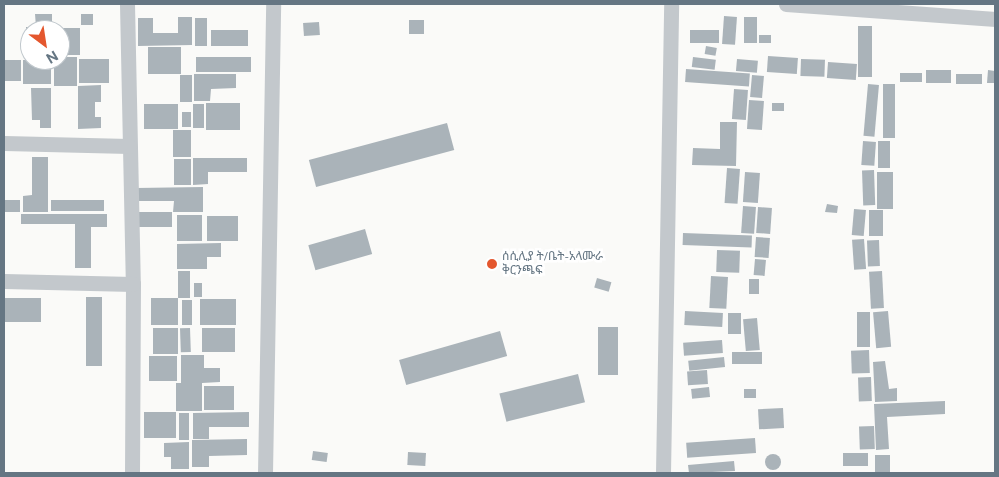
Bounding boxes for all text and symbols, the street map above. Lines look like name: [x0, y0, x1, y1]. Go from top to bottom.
north arrow: [20, 20, 70, 70]
text: N: [43, 47, 61, 67]
place label: ሰሲሊያ ት/ቤት-አላሙራ ቅርንጫፍ: [502, 250, 603, 278]
marker: ሰሲሊያ ት/ቤት-አላሙራ ቅርንጫፍ: [486, 258, 498, 270]

